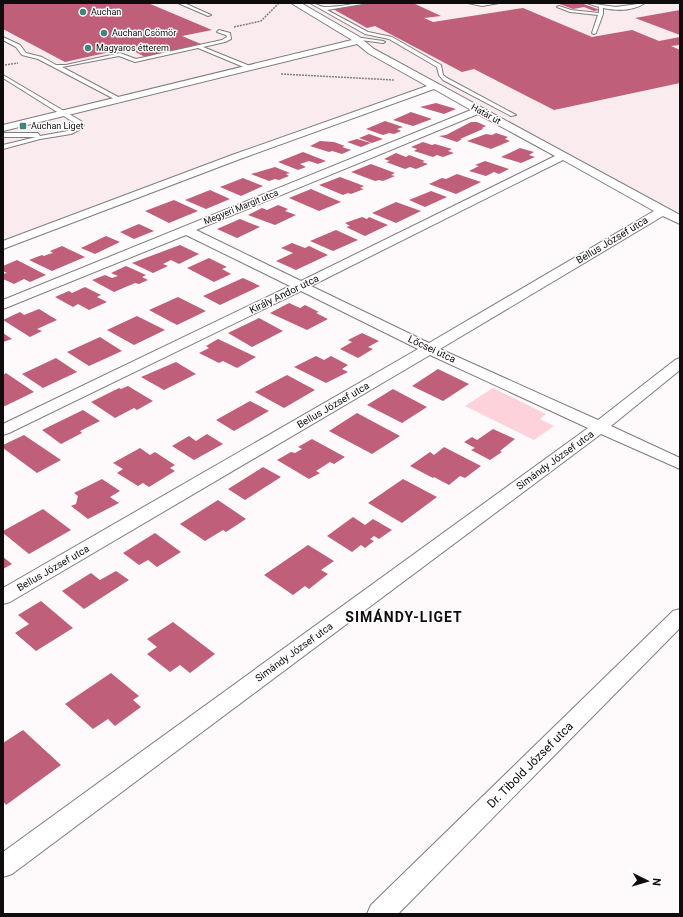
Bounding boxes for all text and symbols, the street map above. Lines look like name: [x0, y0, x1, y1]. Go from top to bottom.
marker: Auchan: [78, 7, 88, 17]
place label: Auchan: [91, 7, 121, 17]
marker: Auchan Csömör: [99, 28, 109, 38]
place label: Auchan Csömör: [112, 28, 176, 38]
marker: Magyaros étterem: [83, 43, 93, 53]
place label: Magyaros étterem: [96, 43, 169, 53]
street label: Határ út: [469, 102, 503, 126]
marker: Auchan Liget: [18, 121, 28, 131]
place label: Auchan Liget: [31, 121, 83, 131]
street label: Megyeri Margit utca: [202, 187, 280, 227]
street label: Bellus József utca: [574, 214, 650, 266]
street label: Király Andor utca: [248, 272, 320, 316]
street label: Lőcsei utca: [406, 333, 458, 365]
street label: Bellus József utca: [295, 380, 371, 430]
street label: Simándy József utca: [514, 428, 596, 492]
street label: Bellus József utca: [15, 543, 91, 593]
district label: SIMÁNDY-LIGET: [345, 608, 463, 625]
street label: Simándy József utca: [253, 620, 335, 684]
street label: Dr. Tibold József utca: [484, 719, 576, 811]
north arrow: [627, 861, 667, 901]
text: N: [650, 877, 663, 886]

